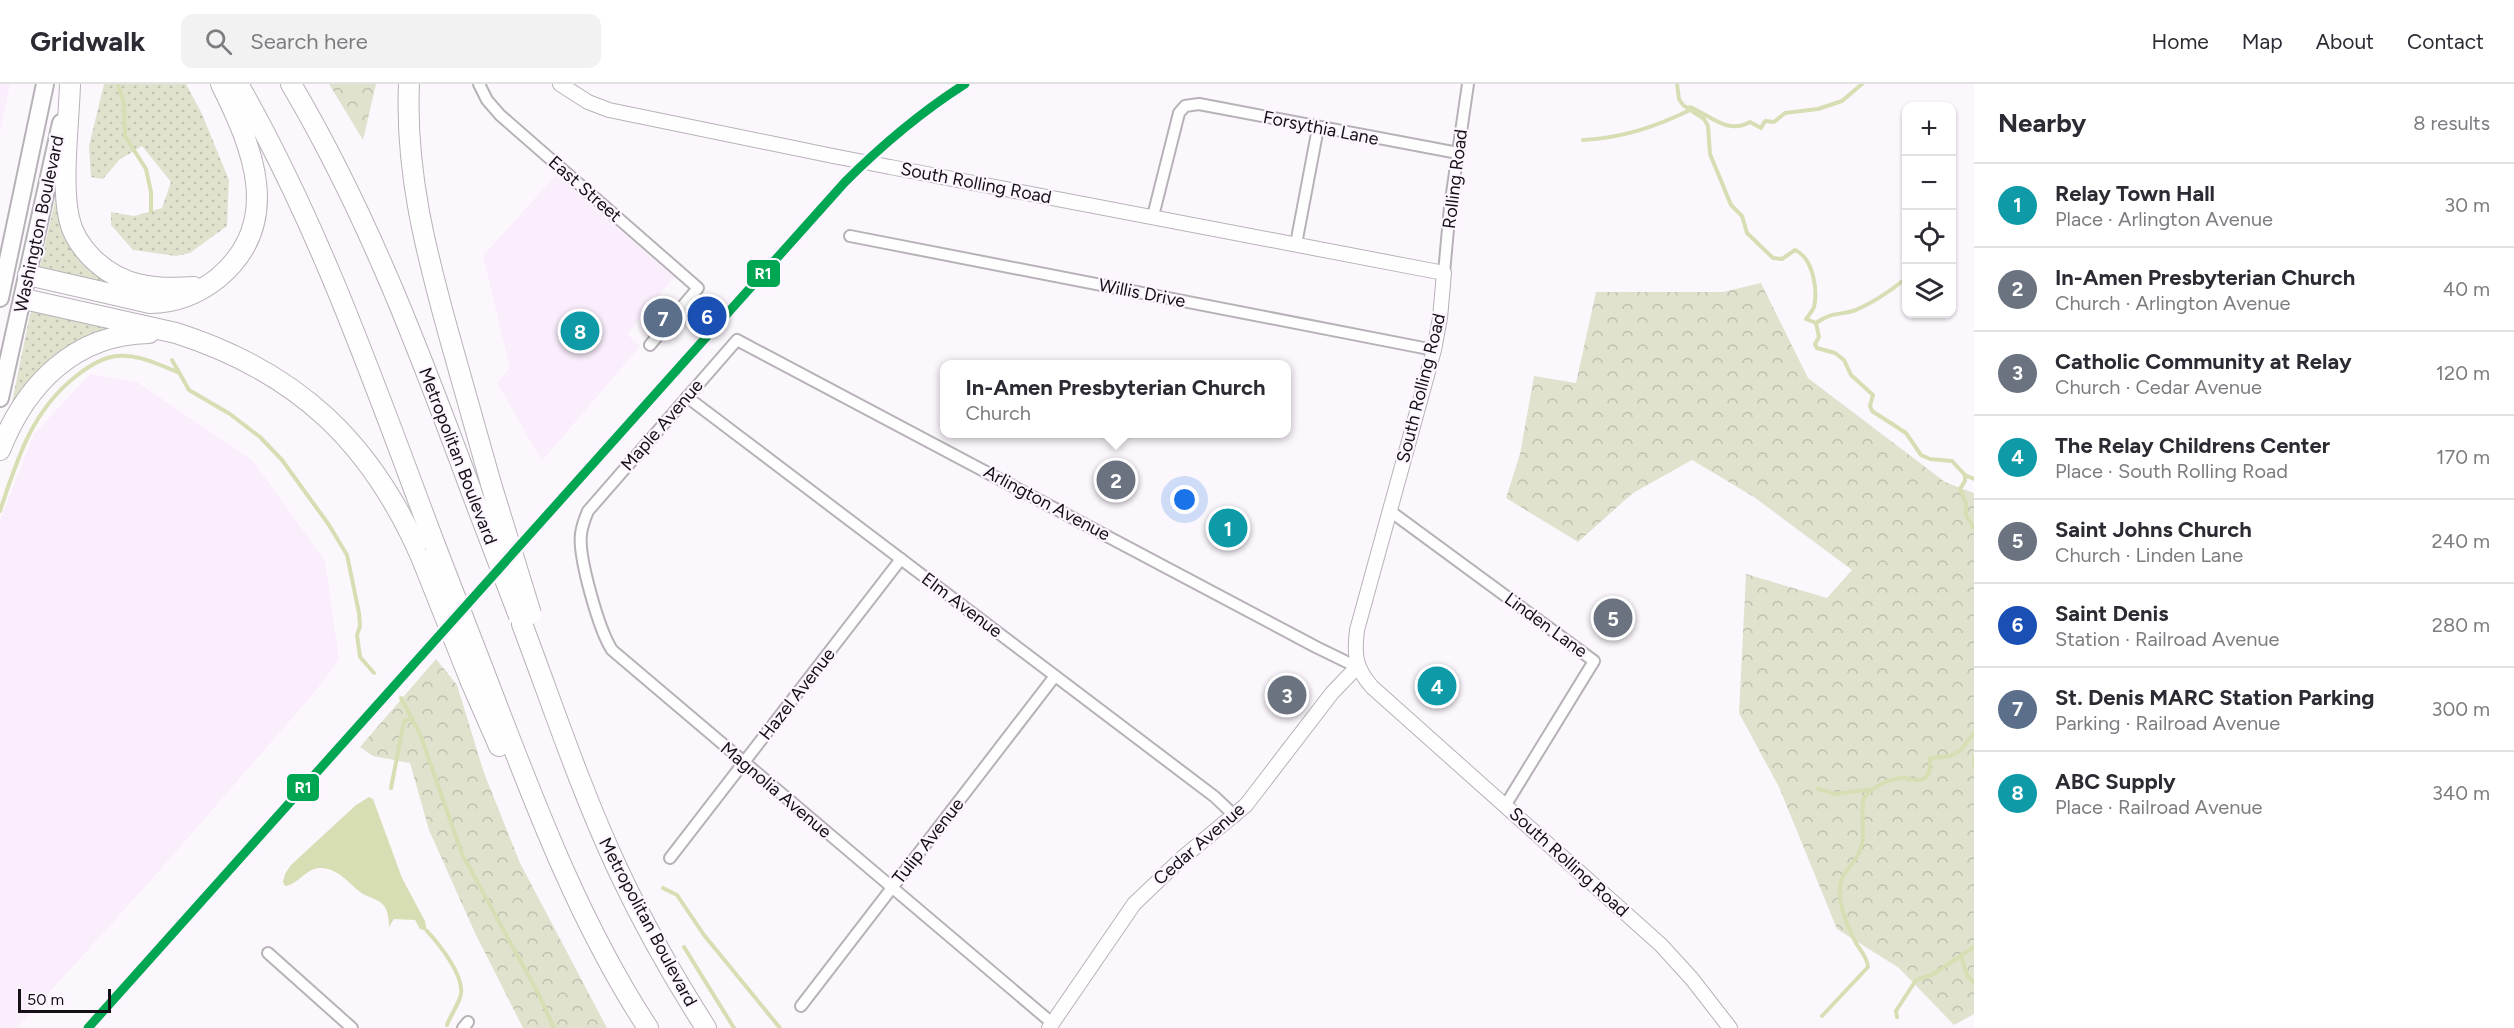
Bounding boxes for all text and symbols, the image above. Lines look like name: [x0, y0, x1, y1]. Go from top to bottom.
search box: [181, 14, 601, 68]
text: Gridwalk: [30, 24, 145, 58]
icon: search: [202, 25, 235, 58]
text: Search here: [250, 28, 368, 55]
text: Home: [2152, 29, 2209, 54]
text: Map: [2242, 29, 2283, 54]
text: About: [2316, 29, 2374, 54]
text: Contact: [2407, 29, 2484, 54]
map controls: [1902, 102, 1956, 318]
button: +: [1902, 102, 1956, 156]
street label: Forsythia Lane: [1261, 106, 1381, 150]
text: Nearby: [1998, 107, 2086, 139]
text: 8 results: [2413, 111, 2490, 135]
street label: Rolling Road: [1438, 128, 1472, 230]
street label: Washington Boulevard: [9, 133, 69, 315]
street label: East Street: [544, 151, 626, 227]
button: −: [1902, 156, 1956, 210]
street label: South Rolling Road: [899, 158, 1053, 208]
text: Relay Town Hall: [2055, 180, 2215, 207]
text: 1: [2013, 193, 2022, 217]
text: 30 m: [2444, 193, 2490, 217]
text: Place · Arlington Avenue: [2055, 207, 2273, 231]
button: locate: [1902, 210, 1956, 264]
line badge: R1: [746, 259, 781, 288]
text: R1: [754, 264, 772, 283]
button: layers: [1902, 264, 1956, 318]
text: In-Amen Presbyterian Church: [2055, 264, 2355, 291]
street label: Willis Drive: [1097, 274, 1187, 312]
text: 2: [2012, 277, 2023, 301]
text: 40 m: [2443, 277, 2490, 301]
text: Church · Arlington Avenue: [2055, 291, 2291, 315]
pin: 6: [688, 294, 726, 338]
pin: 7: [644, 296, 682, 340]
pin: 8: [560, 308, 600, 354]
street label: South Rolling Road: [1392, 311, 1450, 465]
text: Catholic Community at Relay: [2055, 348, 2352, 375]
popup: [940, 360, 1291, 438]
text: 3: [2012, 361, 2023, 385]
text: 120 m: [2436, 361, 2490, 385]
street label: Metropolitan Boulevard: [414, 364, 502, 548]
text: In-Amen Presbyterian Church: [965, 374, 1266, 401]
street label: Maple Avenue: [616, 375, 708, 475]
text: Church · Cedar Avenue: [2055, 375, 2262, 399]
text: Church: [965, 401, 1031, 425]
text: The Relay Childrens Center: [2055, 432, 2330, 459]
text: 4: [2011, 445, 2024, 469]
text: 170 m: [2436, 445, 2490, 469]
pin: 2: [1096, 458, 1136, 502]
text: Place · South Rolling Road: [2055, 459, 2288, 483]
street label: Arlington Avenue: [980, 461, 1114, 546]
your location: [1170, 485, 1199, 514]
pin: 1: [1208, 506, 1248, 550]
text: Saint Johns Church: [2055, 516, 2252, 543]
text: 5: [2012, 529, 2023, 553]
text: 240 m: [2432, 529, 2490, 553]
text: Church · Linden Lane: [2055, 543, 2243, 567]
street label: Elm Avenue: [917, 568, 1007, 643]
street label: Linden Lane: [1500, 588, 1592, 662]
pin: 5: [1594, 596, 1632, 640]
text: Saint Denis: [2055, 600, 2169, 627]
text: 6: [2012, 613, 2023, 637]
text: 280 m: [2432, 613, 2490, 637]
text: Station · Railroad Avenue: [2055, 627, 2280, 651]
street label: Hazel Avenue: [754, 644, 840, 744]
pin: 4: [1418, 664, 1456, 708]
pin: 3: [1268, 672, 1306, 718]
text: St. Denis MARC Station Parking: [2055, 684, 2374, 711]
text: 7: [2012, 697, 2023, 721]
text: 300 m: [2432, 697, 2490, 721]
text: Parking · Railroad Avenue: [2055, 711, 2280, 735]
street label: Magnolia Avenue: [716, 737, 836, 843]
text: ABC Supply: [2055, 768, 2176, 795]
line badge: R1: [286, 773, 320, 802]
text: R1: [294, 778, 312, 797]
text: 8: [2011, 781, 2024, 805]
text: 340 m: [2432, 781, 2490, 805]
street label: Tulip Avenue: [888, 793, 969, 888]
text: Place · Railroad Avenue: [2055, 795, 2263, 819]
street label: Cedar Avenue: [1149, 798, 1249, 890]
street label: South Rolling Road: [1505, 803, 1633, 921]
street label: Metropolitan Boulevard: [594, 834, 702, 1010]
scale bar: [18, 986, 111, 1014]
text: 50 m: [27, 990, 64, 1009]

